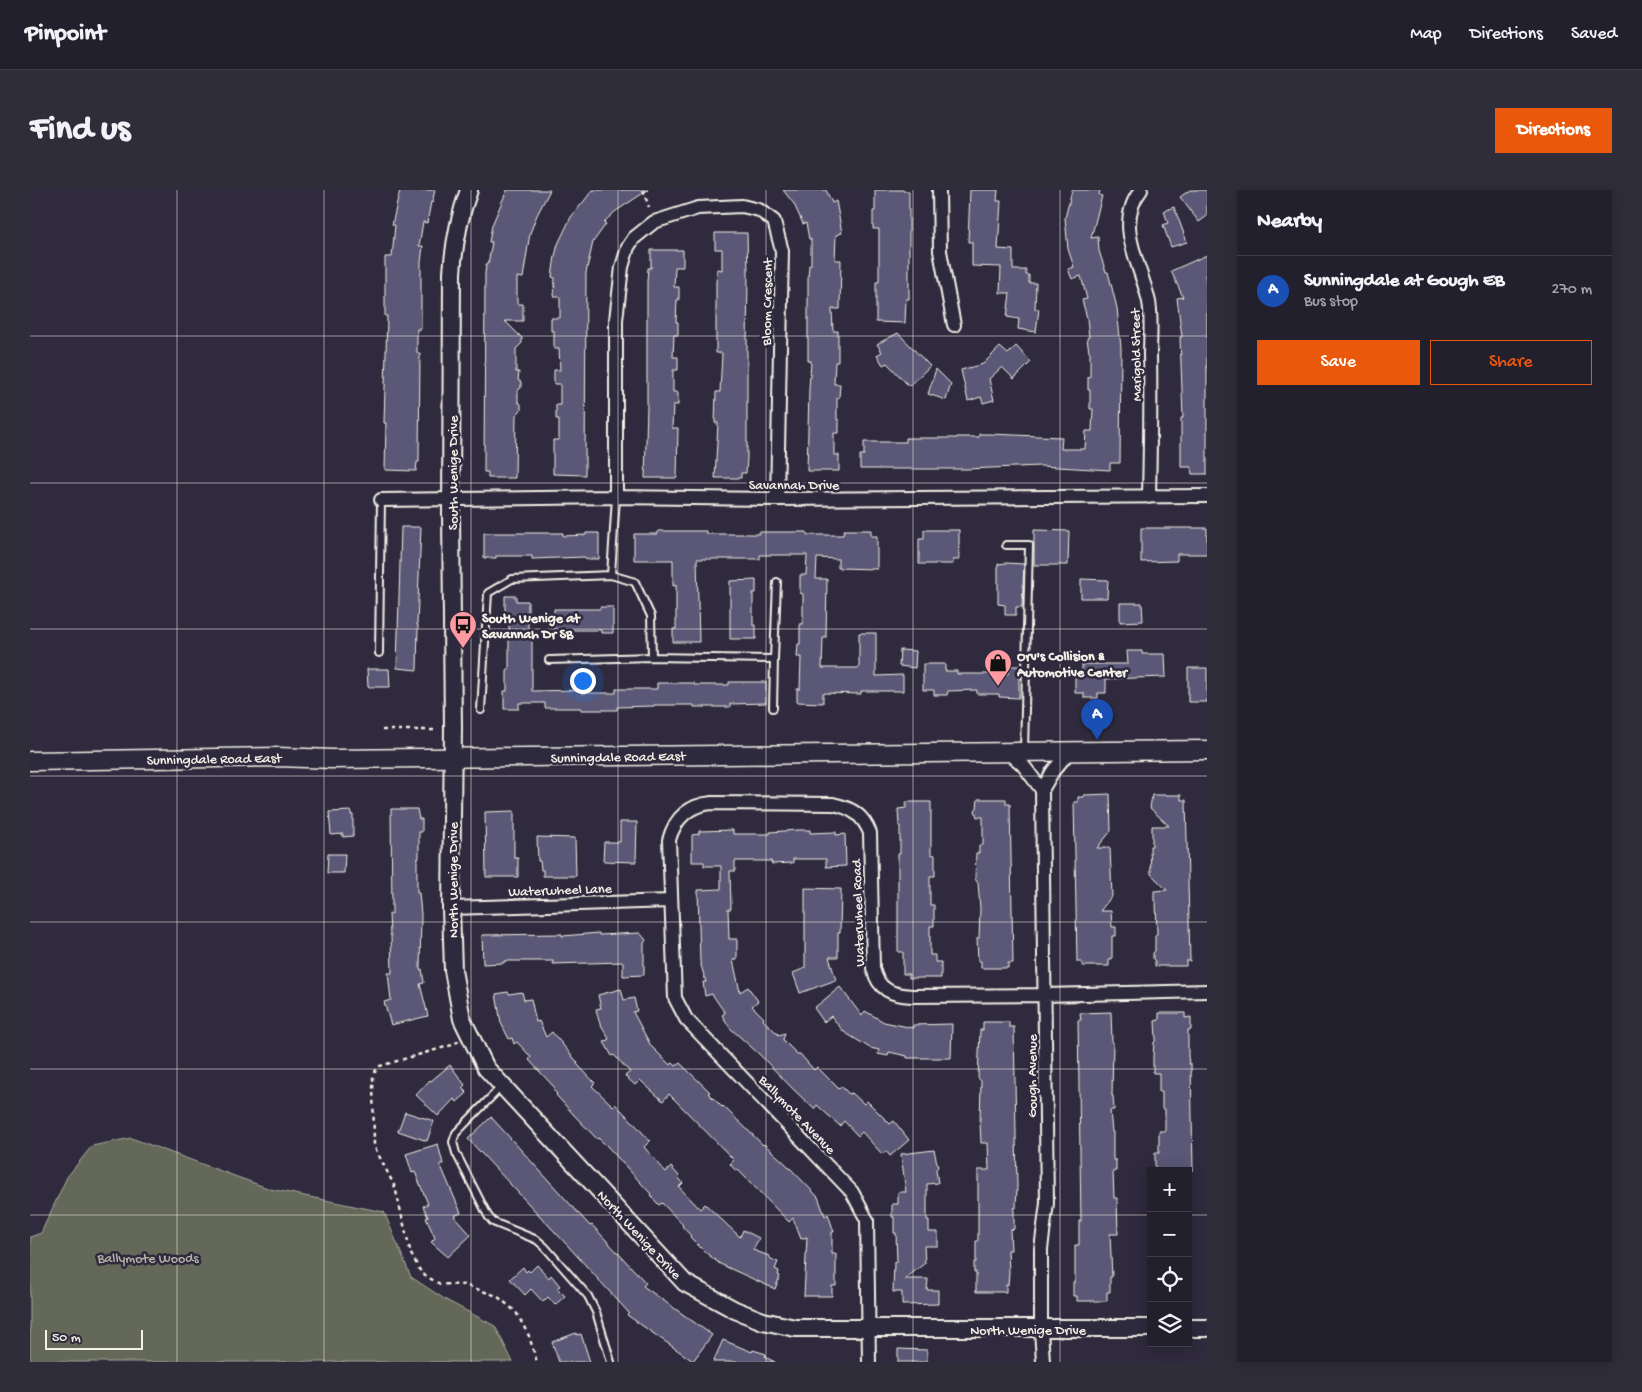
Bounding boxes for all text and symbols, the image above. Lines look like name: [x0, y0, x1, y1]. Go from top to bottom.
text: Pinpoint: [25, 20, 106, 49]
text: Map: [1410, 24, 1442, 45]
text: Directions: [1470, 24, 1543, 45]
text: Saved: [1571, 24, 1617, 45]
button: Directions: [1495, 108, 1612, 153]
text: Find us: [30, 110, 130, 151]
text: Nearby: [1257, 210, 1322, 235]
street label: Bloom Crescent: [759, 257, 778, 347]
text: Sunningdale at Gough EB: [1304, 270, 1505, 293]
text: A: [1268, 281, 1278, 300]
text: 270 m: [1552, 281, 1592, 300]
text: Bus stop: [1304, 293, 1358, 312]
street label: Marigold Street: [1128, 307, 1147, 401]
button: Save: [1257, 340, 1420, 385]
button: Share: [1430, 340, 1592, 385]
street label: South Wenige Drive: [446, 415, 463, 530]
street label: Savannah Drive: [749, 478, 840, 495]
bus stop icon: South Wenige at Savannah Dr SB: [448, 610, 478, 649]
place label: South Wenige at Savannah Dr SB: [482, 611, 581, 644]
shop icon: Orv's Collision & Automotive Center: [983, 648, 1013, 687]
place label: Orv's Collision & Automotive Center: [1016, 649, 1129, 682]
your location: [570, 668, 596, 694]
pin: A: [1081, 699, 1113, 740]
street label: Sunningdale Road East: [550, 749, 687, 768]
street label: Sunningdale Road East: [146, 751, 283, 770]
street label: North Wenige Drive: [446, 821, 463, 938]
street label: Waterwheel Road: [849, 857, 870, 967]
street label: Waterwheel Lane: [508, 881, 613, 902]
street label: Gough Avenue: [1025, 1033, 1042, 1118]
street label: Ballymote Avenue: [753, 1072, 839, 1159]
map controls: [1147, 1167, 1192, 1347]
button: +: [1147, 1167, 1192, 1212]
street label: North Wenige Drive: [592, 1188, 684, 1284]
button: −: [1147, 1212, 1192, 1257]
park label: Ballymote Woods: [96, 1251, 199, 1268]
button: locate: [1147, 1257, 1192, 1302]
button: layers: [1147, 1302, 1192, 1347]
street label: North Wenige Drive: [970, 1323, 1087, 1340]
scale bar: [45, 1327, 142, 1350]
text: 50 m: [52, 1330, 81, 1347]

